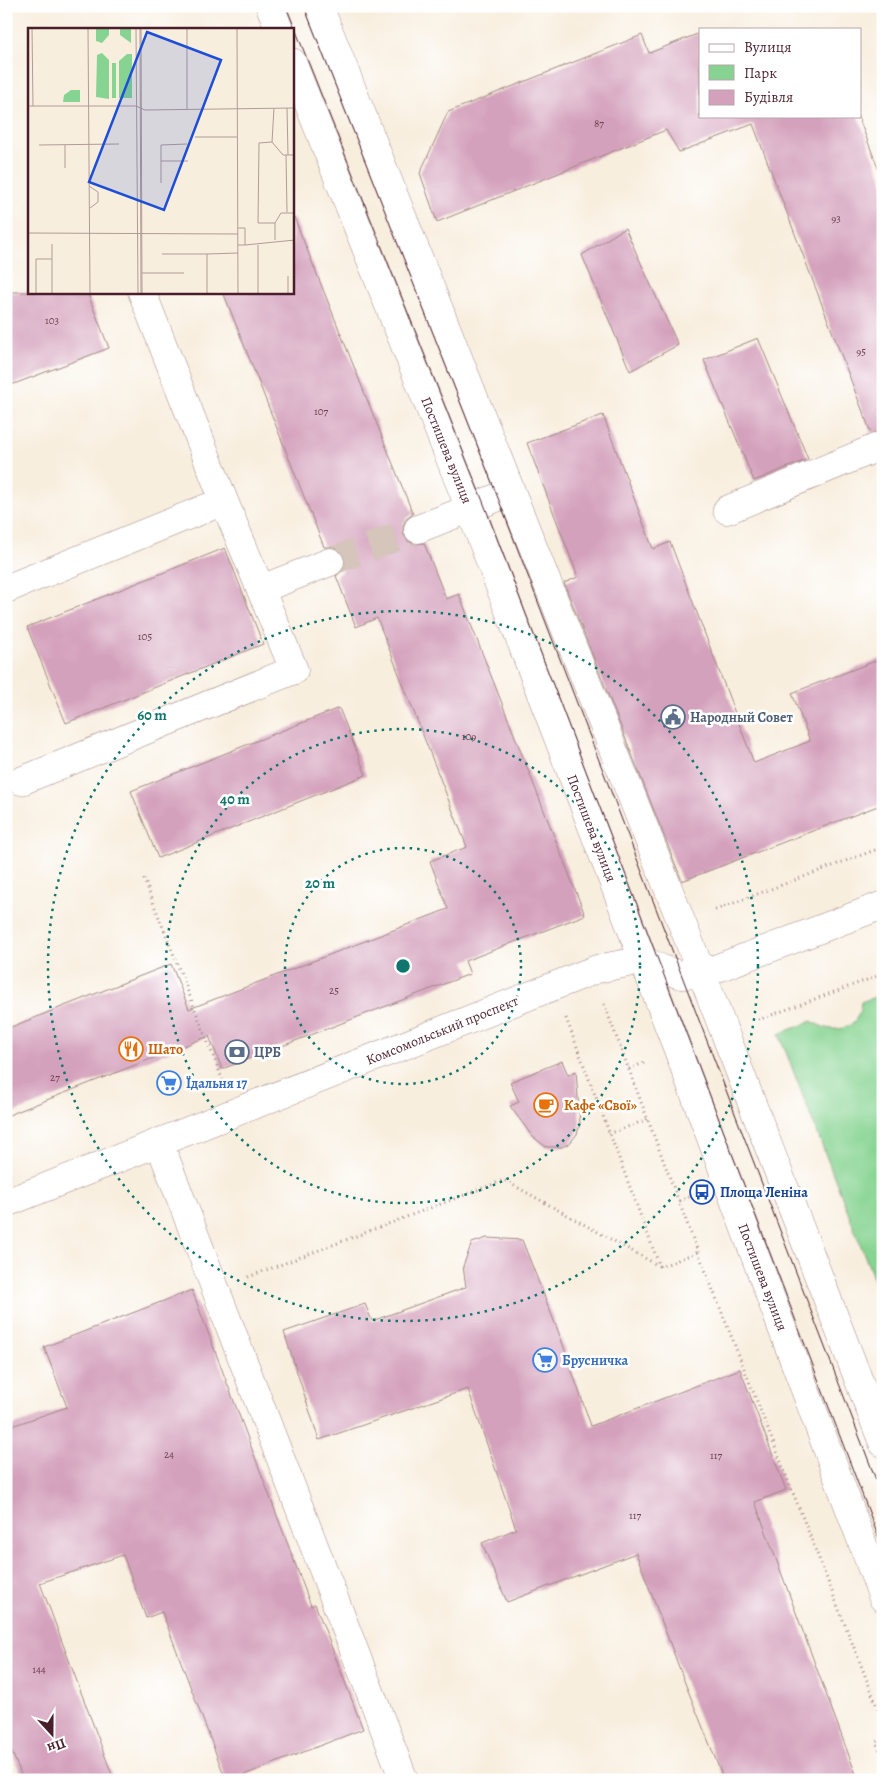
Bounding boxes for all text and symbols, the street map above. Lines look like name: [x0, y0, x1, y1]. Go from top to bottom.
inset map: [28, 28, 294, 294]
legend: [699, 28, 862, 118]
text: Вулиця: [744, 37, 791, 57]
text: Парк: [744, 63, 777, 83]
text: Будівля: [744, 87, 793, 107]
house number: 87: [594, 116, 604, 131]
house number: 93: [831, 211, 841, 226]
house number: 103: [45, 313, 59, 328]
house number: 95: [856, 344, 866, 359]
street label: Постишева вулиця: [416, 394, 477, 507]
house number: 107: [314, 404, 328, 419]
house number: 105: [138, 629, 152, 644]
public building icon: Народный Совет: [660, 704, 686, 730]
text: 60 m: [137, 705, 167, 725]
place label: Народный Совет: [690, 708, 793, 727]
house number: 109: [462, 729, 476, 744]
street label: Постишева вулиця: [562, 772, 621, 885]
text: 40 m: [220, 789, 250, 809]
text: 20 m: [305, 873, 335, 893]
centre of rings: [394, 957, 412, 975]
house number: 25: [329, 983, 339, 998]
street label: Комсомольський проспект: [363, 991, 521, 1070]
restaurant icon: Шато: [118, 1036, 144, 1062]
bank icon: ЦРБ: [224, 1039, 250, 1065]
place label: Шато: [148, 1040, 183, 1059]
place label: ЦРБ: [254, 1043, 281, 1062]
house number: 27: [50, 1070, 60, 1085]
supermarket icon: Їдальня 17: [156, 1070, 182, 1096]
place label: Їдальня 17: [186, 1074, 247, 1093]
cafe icon: Кафе «Свої»: [533, 1092, 559, 1118]
place label: Кафе «Свої»: [564, 1096, 637, 1115]
bus stop icon: Площа Леніна: [689, 1179, 715, 1205]
place label: Площа Леніна: [720, 1183, 808, 1202]
street label: Постишева вулиця: [733, 1221, 792, 1334]
supermarket icon: Брусничка: [532, 1347, 558, 1373]
place label: Брусничка: [562, 1351, 629, 1370]
house number: 24: [164, 1447, 174, 1462]
house number: 117: [710, 1448, 722, 1463]
house number: 117: [629, 1508, 641, 1523]
house number: 144: [32, 1662, 46, 1677]
north arrow: [28, 1708, 78, 1758]
text: Пн: [45, 1734, 68, 1758]

